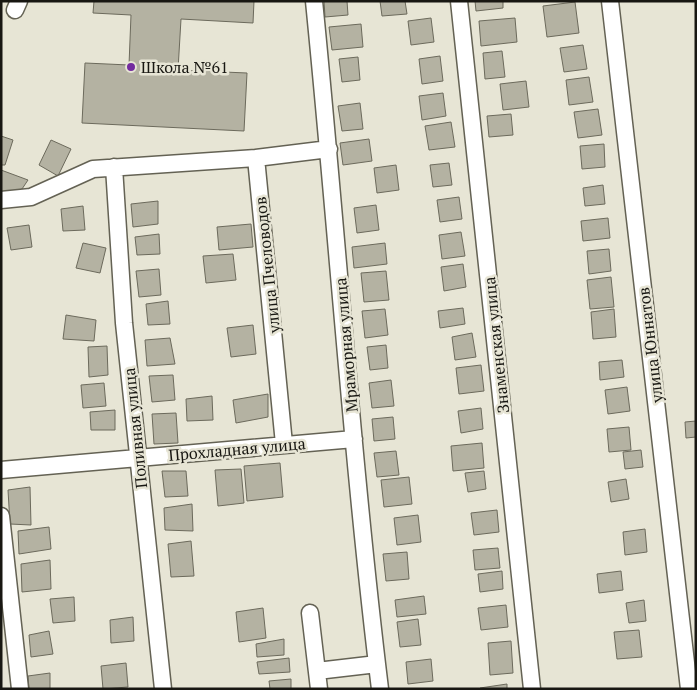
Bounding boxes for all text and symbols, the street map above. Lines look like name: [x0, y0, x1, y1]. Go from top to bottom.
place label: Школа №61: [141, 56, 229, 78]
marker: Школа №61: [125, 61, 137, 73]
street label: улица Пчеловодов: [249, 196, 285, 335]
street label: Знаменская улица: [478, 276, 514, 414]
street label: Мраморная улица: [329, 277, 363, 413]
street label: улица Юннатов: [632, 286, 668, 405]
street label: Поливная улица: [118, 367, 152, 489]
street label: Прохладная улица: [167, 432, 307, 466]

